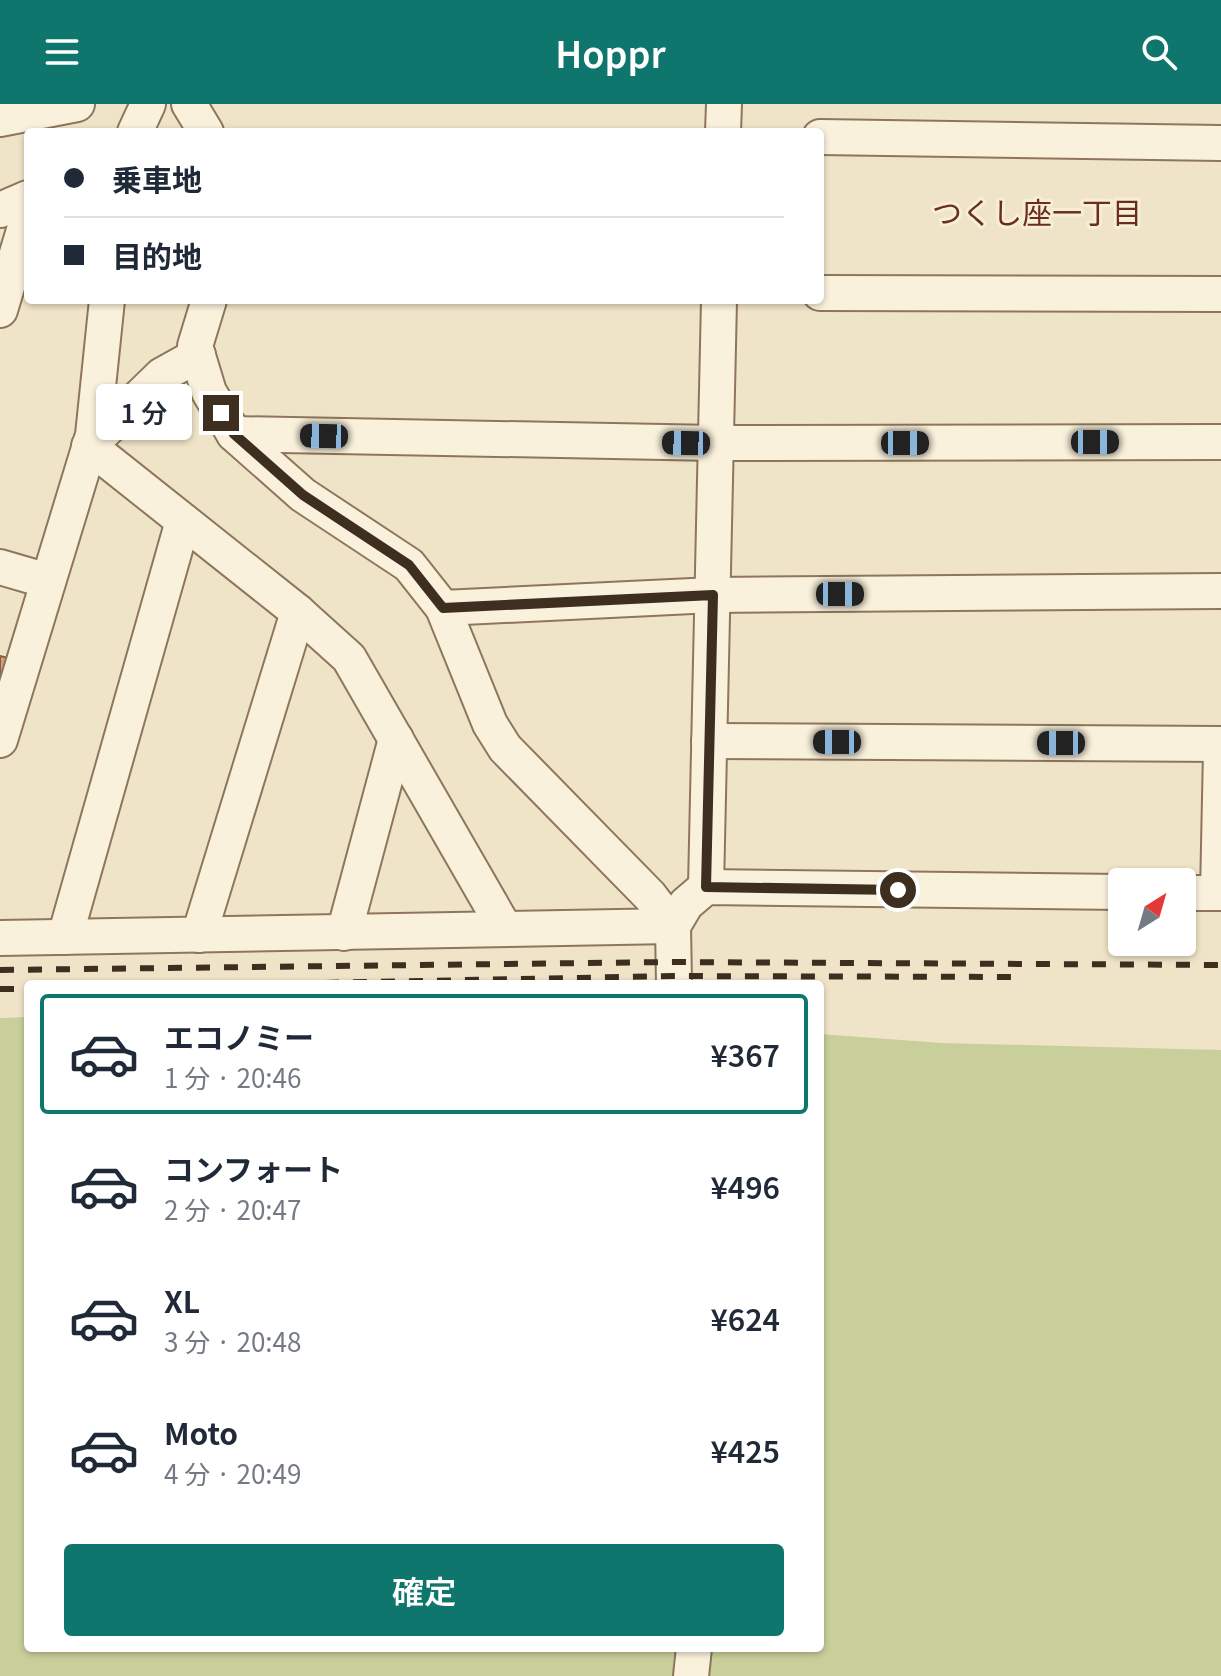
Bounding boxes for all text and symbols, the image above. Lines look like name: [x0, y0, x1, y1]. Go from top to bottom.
text: Hoppr: [555, 26, 666, 78]
icon: menu: [40, 30, 84, 74]
icon: search: [1137, 30, 1181, 74]
text: 乗車地: [112, 156, 202, 200]
district label: つくし座一丁目: [932, 189, 1142, 233]
text: 目的地: [112, 233, 202, 277]
callout: 1 分: [97, 385, 193, 441]
text: 1 分: [121, 393, 167, 430]
route end: [203, 395, 239, 431]
car: [300, 424, 348, 448]
car: [1071, 430, 1119, 454]
car: [662, 431, 710, 455]
car: [881, 431, 929, 455]
car: [816, 582, 864, 606]
car: [813, 730, 861, 754]
car: [1037, 731, 1085, 755]
north arrow: [1108, 868, 1196, 956]
map controls: [1108, 868, 1196, 956]
route start: [880, 872, 916, 908]
text: エコノミー: [164, 1014, 314, 1058]
icon: car: [68, 1018, 140, 1090]
text: ¥367: [710, 1032, 780, 1076]
text: 1 分 · 20:46: [164, 1058, 301, 1095]
text: コンフォート: [164, 1146, 343, 1190]
icon: car: [68, 1150, 140, 1222]
text: ¥496: [710, 1164, 780, 1208]
text: 2 分 · 20:47: [164, 1190, 301, 1227]
text: XL: [164, 1278, 200, 1322]
icon: car: [68, 1282, 140, 1354]
text: ¥624: [710, 1296, 780, 1340]
text: 3 分 · 20:48: [164, 1322, 301, 1359]
text: Moto: [164, 1410, 238, 1454]
icon: car: [68, 1414, 140, 1486]
text: ¥425: [710, 1428, 780, 1472]
text: 4 分 · 20:49: [164, 1454, 301, 1491]
button: 確定: [64, 1544, 784, 1636]

